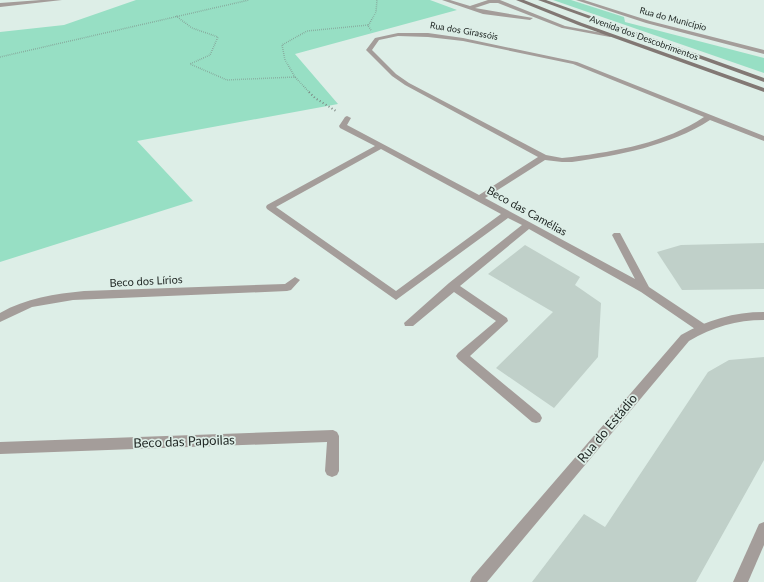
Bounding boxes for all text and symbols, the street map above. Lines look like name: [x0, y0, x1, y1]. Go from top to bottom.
street label: Rua do Município: [638, 4, 708, 33]
street label: Avenida dos Descobrimentos: [588, 13, 700, 62]
street label: Rua dos Girassóis: [429, 19, 499, 42]
street label: Beco das Camélias: [485, 183, 570, 238]
street label: Beco dos Lírios: [109, 272, 183, 289]
street label: Rua do Estádio: [574, 390, 640, 466]
street label: Beco das Papoilas: [133, 431, 235, 451]

